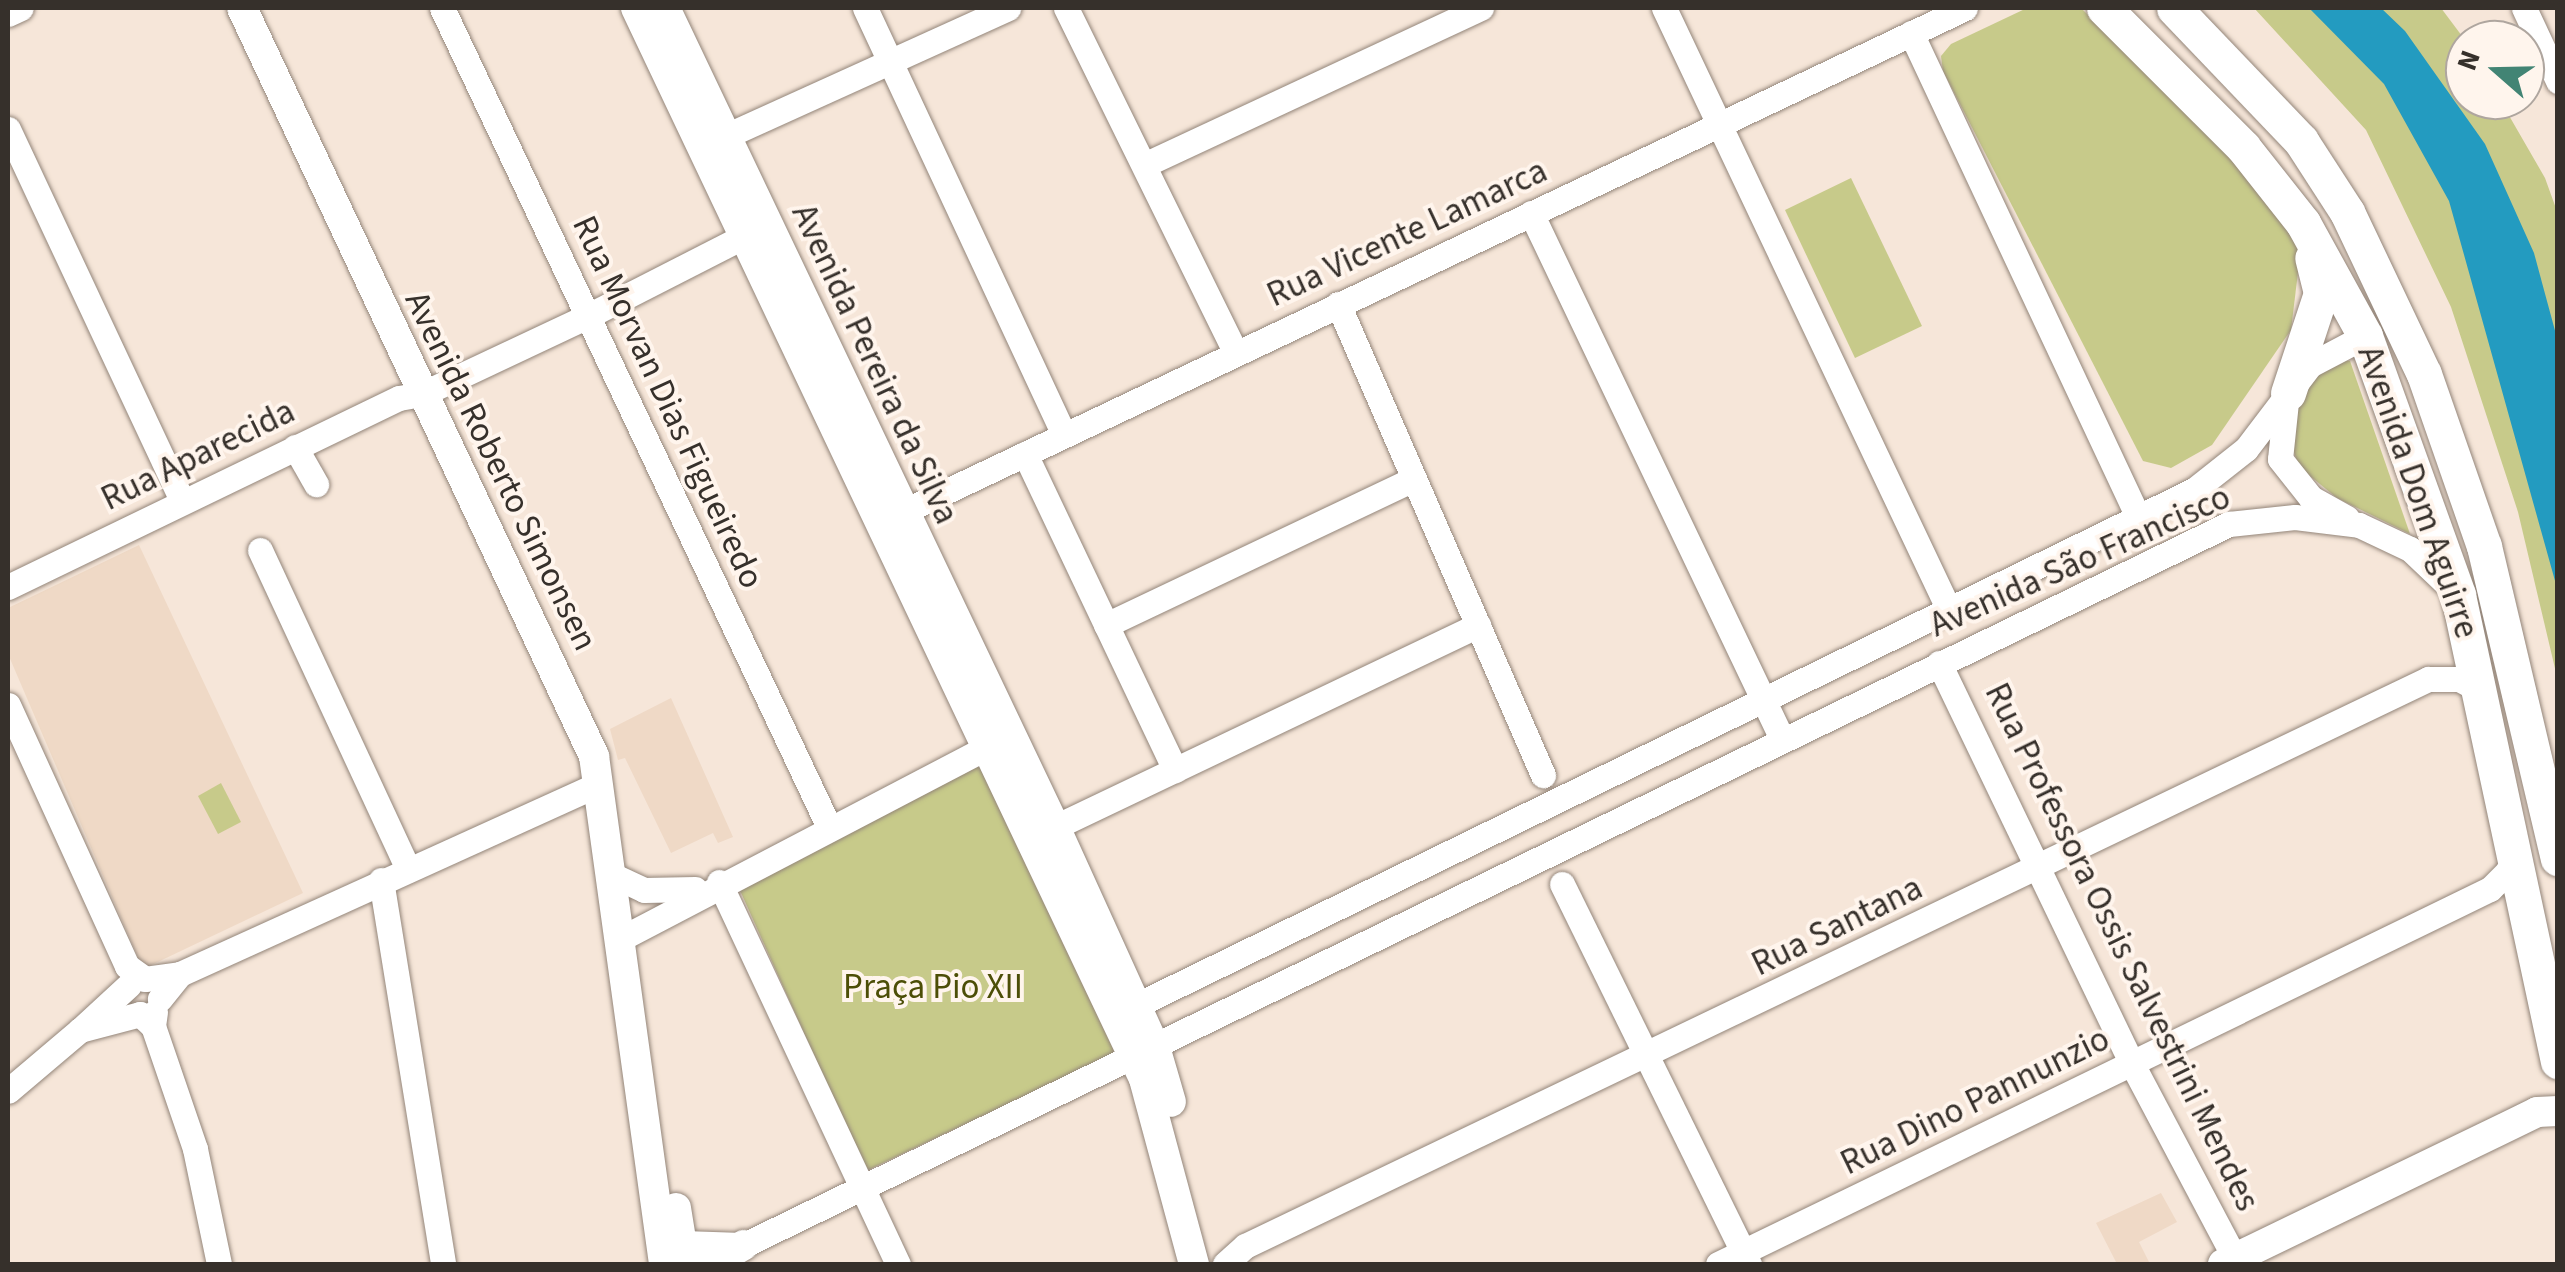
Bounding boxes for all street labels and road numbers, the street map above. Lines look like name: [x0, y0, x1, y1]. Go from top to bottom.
street label: Rua Vicente Lamarca: [1260, 150, 1554, 316]
street label: Avenida Pereira da Silva: [782, 198, 968, 530]
street label: Rua Morvan Dias Figueiredo: [563, 209, 773, 595]
street label: Avenida Roberto Simonsen: [396, 285, 606, 657]
street label: Avenida Dom Aguirre: [2348, 340, 2488, 644]
street label: Rua Aparecida: [94, 390, 302, 520]
street label: Avenida São Francisco: [1923, 476, 2237, 646]
street label: Rua Professora Ossis Salvestrini Mendes: [1976, 676, 2268, 1218]
street label: Rua Santana: [1745, 867, 1929, 985]
street label: Rua Dino Pannunzio: [1834, 1018, 2116, 1184]

